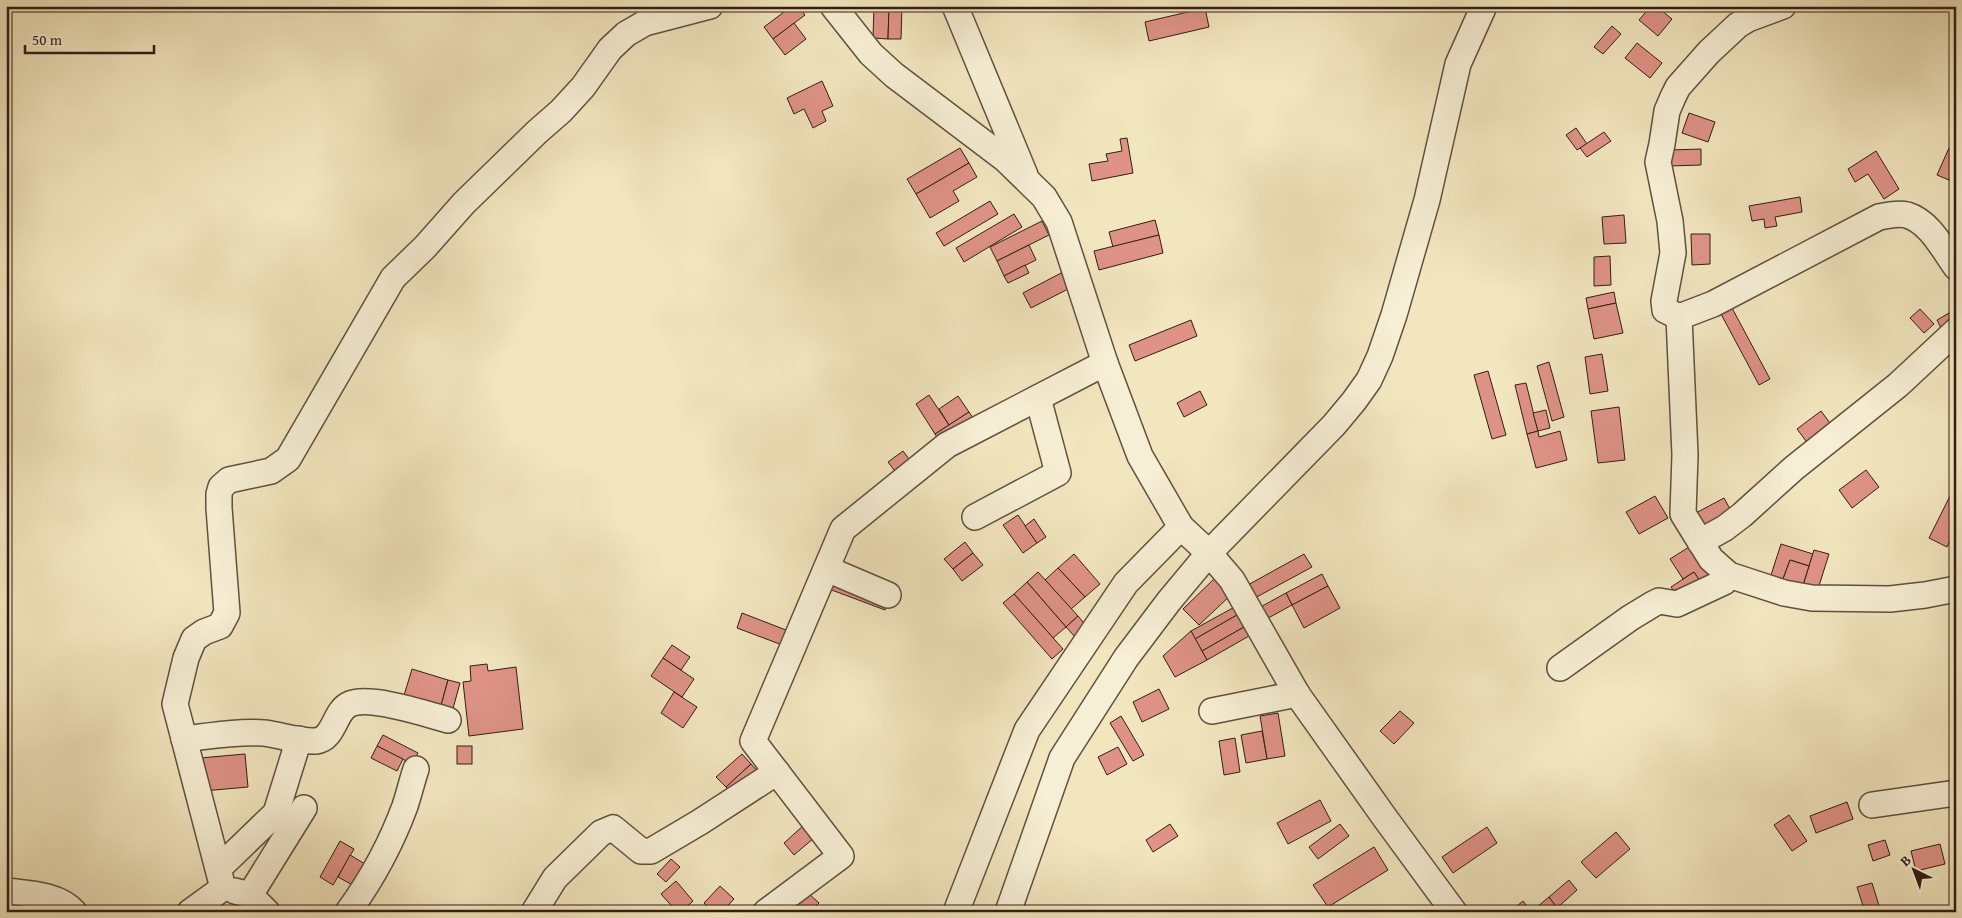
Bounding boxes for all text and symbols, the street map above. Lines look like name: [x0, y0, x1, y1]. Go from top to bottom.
scale bar: [25, 22, 154, 54]
text: 50 m: [32, 29, 63, 50]
north arrow: [1890, 846, 1940, 896]
text: B: [1895, 850, 1915, 871]

